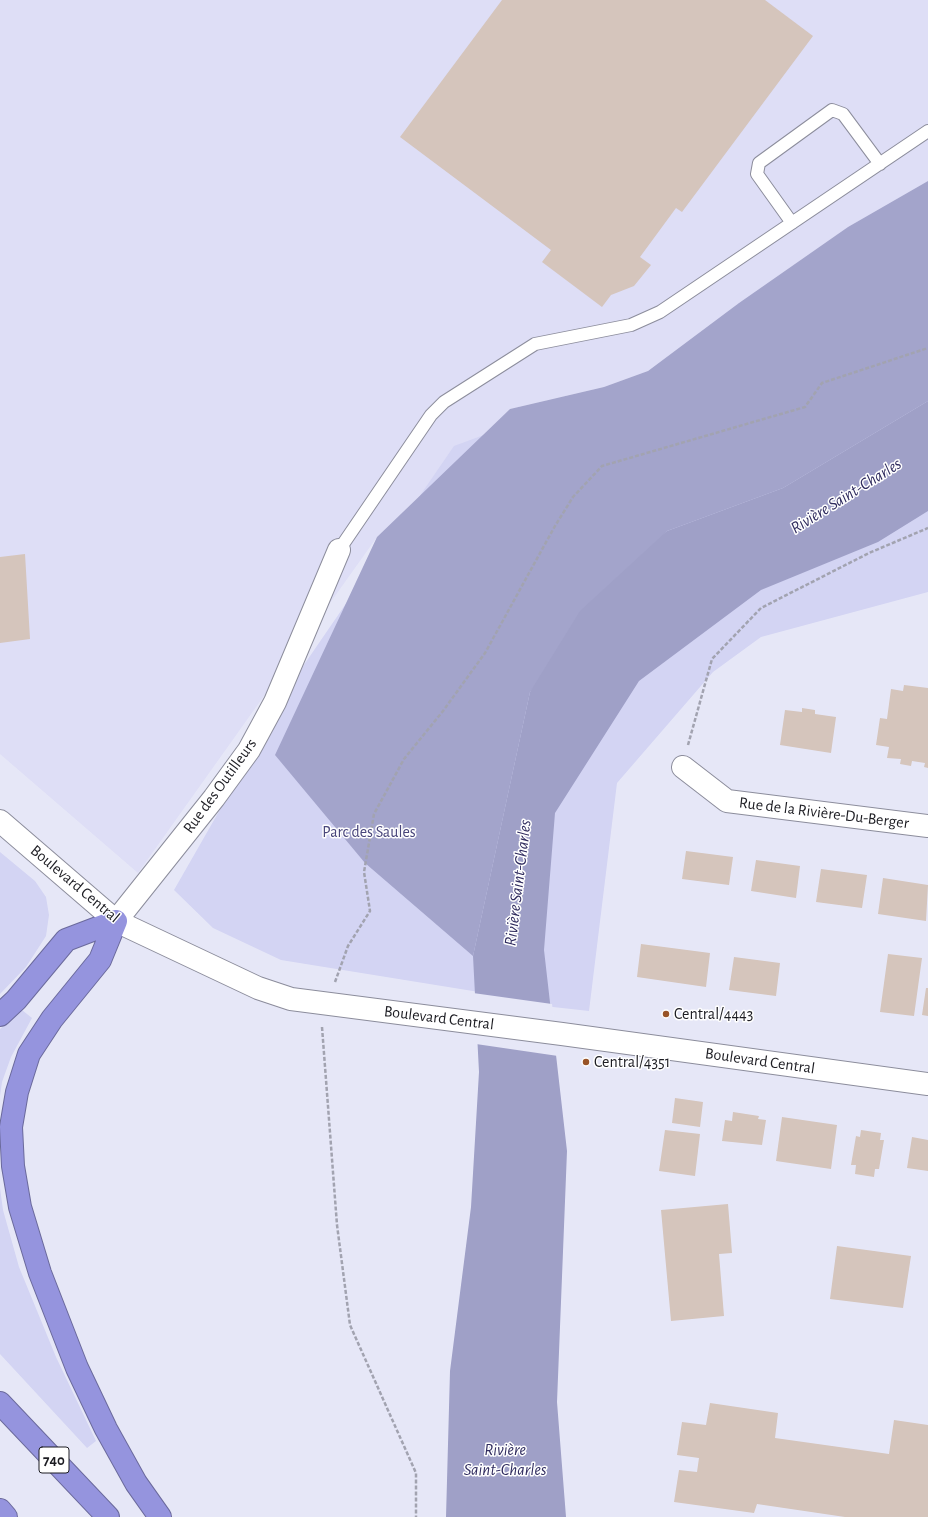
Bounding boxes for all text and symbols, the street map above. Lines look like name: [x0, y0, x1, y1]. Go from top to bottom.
water label: Rivière Saint-Charles: [787, 454, 905, 538]
street label: Rue des Outilleurs: [179, 735, 261, 837]
street label: Rue de la Rivière-Du-Berger: [738, 793, 910, 833]
water label: Rivière Saint-Charles: [500, 819, 536, 947]
park label: Parc des Saules: [322, 822, 416, 842]
street label: Boulevard Central: [26, 841, 124, 927]
street label: Boulevard Central: [383, 1002, 495, 1034]
place label: Central/4443: [674, 1004, 753, 1024]
marker: Central/4443: [661, 1009, 671, 1019]
street label: Boulevard Central: [704, 1044, 816, 1078]
place label: Central/4351: [594, 1052, 670, 1072]
marker: Central/4351: [581, 1057, 591, 1067]
water label: Rivière Saint-Charles: [464, 1440, 546, 1480]
road number: 740: [39, 1447, 69, 1473]

